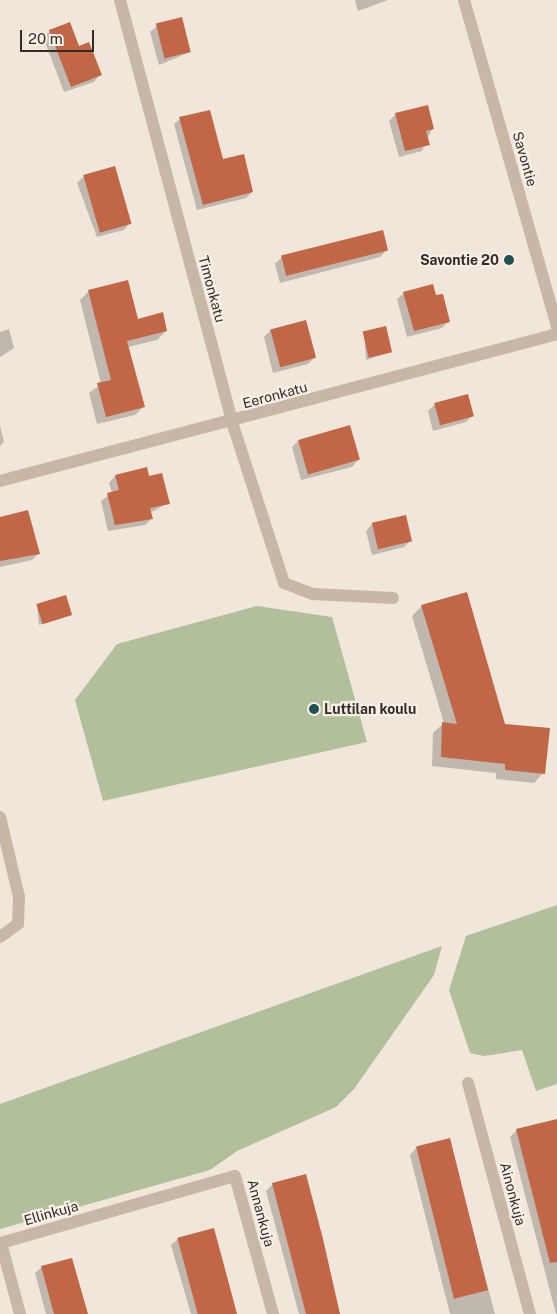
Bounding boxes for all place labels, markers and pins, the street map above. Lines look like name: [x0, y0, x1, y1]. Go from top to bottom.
place label: Savontie 20: [420, 252, 499, 268]
marker: Savontie 20: [503, 254, 515, 266]
place label: Luttilan koulu: [324, 701, 416, 717]
marker: Luttilan koulu: [308, 703, 320, 715]

